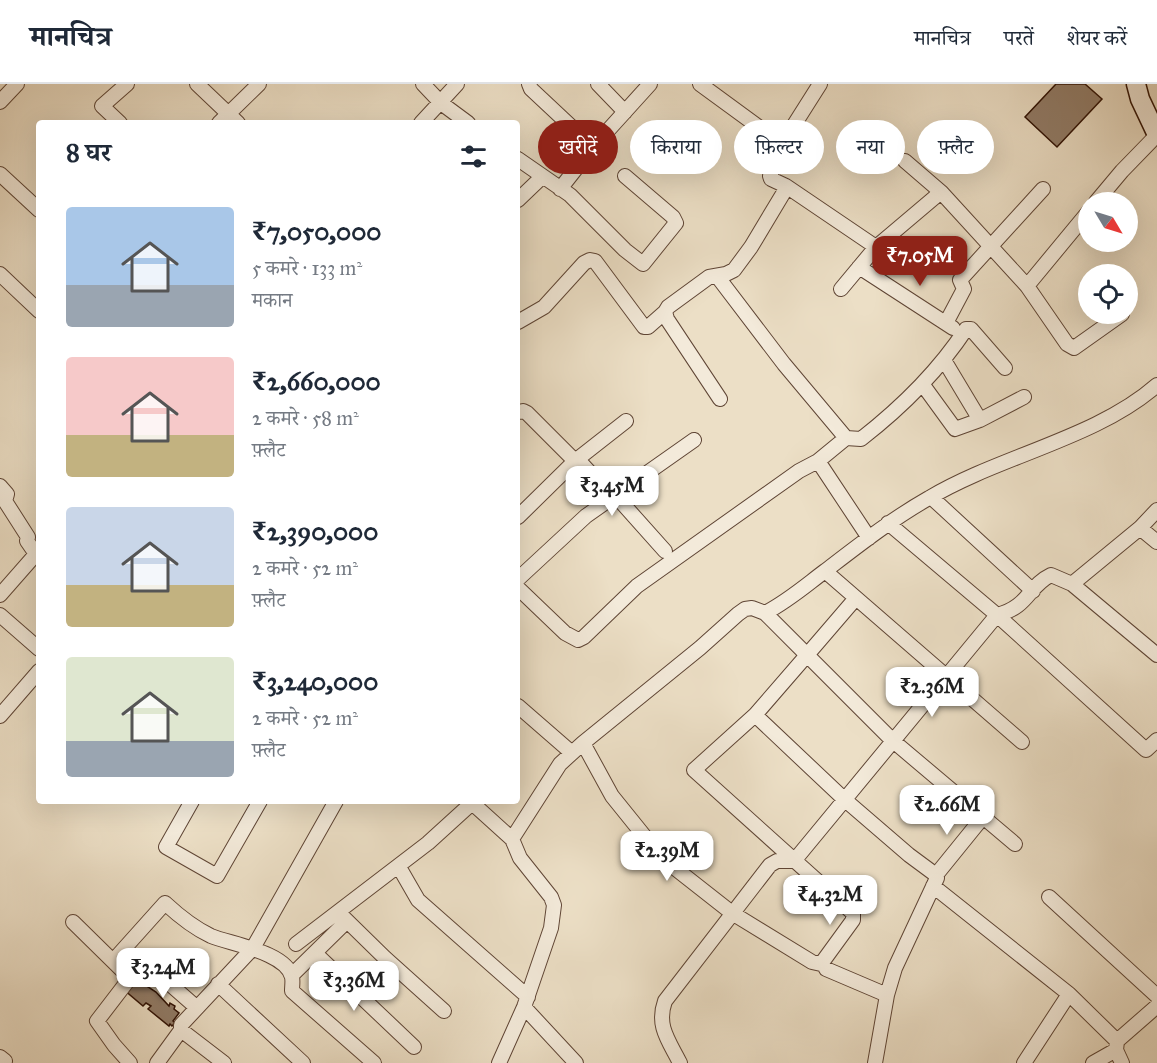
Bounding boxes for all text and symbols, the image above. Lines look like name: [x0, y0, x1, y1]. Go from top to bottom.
text: मानचित्र: [30, 19, 112, 54]
text: मानचित्र: [914, 25, 971, 51]
text: परतें: [1004, 25, 1034, 51]
text: शेयर करें: [1067, 25, 1127, 51]
chip: खरीदें: [538, 120, 618, 174]
chip: किराया: [630, 120, 722, 174]
chip: फ़िल्टर: [734, 120, 824, 174]
chip: नया: [836, 120, 905, 174]
chip: फ़्लैट: [917, 120, 994, 174]
text: 8 घर: [66, 136, 111, 168]
icon: filters: [457, 140, 490, 173]
north arrow: [1078, 192, 1138, 252]
map controls: [1078, 192, 1138, 324]
text: ₹7,050,000: [252, 215, 381, 247]
icon: home: [114, 231, 186, 303]
pin: ₹7.05M: [871, 236, 969, 287]
text: ₹7.05M: [886, 243, 954, 267]
text: 5 कमरे · 133 m²: [252, 256, 362, 280]
button: locate: [1078, 264, 1138, 324]
text: मकान: [252, 288, 293, 312]
text: ₹2,660,000: [252, 365, 381, 397]
icon: home: [114, 381, 186, 453]
text: 2 कमरे · 58 m²: [252, 406, 359, 430]
text: फ़्लैट: [252, 438, 285, 462]
pin: ₹3.45M: [563, 466, 661, 517]
text: ₹3.45M: [580, 473, 644, 497]
text: ₹2,390,000: [252, 515, 378, 547]
icon: home: [114, 531, 186, 603]
text: 2 कमरे · 52 m²: [252, 556, 358, 580]
text: फ़्लैट: [252, 588, 285, 612]
text: ₹3,240,000: [252, 665, 378, 697]
pin: ₹2.36M: [883, 667, 981, 718]
text: ₹2.36M: [900, 674, 964, 698]
icon: home: [114, 681, 186, 753]
text: 2 कमरे · 52 m²: [252, 706, 358, 730]
text: फ़्लैट: [252, 738, 285, 762]
pin: ₹2.66M: [898, 785, 996, 836]
text: ₹2.66M: [914, 792, 980, 816]
pin: ₹2.39M: [618, 831, 716, 882]
text: ₹2.39M: [634, 838, 700, 862]
pin: ₹4.32M: [781, 875, 879, 926]
text: ₹4.32M: [797, 882, 863, 906]
pin: ₹3.24M: [114, 948, 212, 999]
text: ₹3.24M: [130, 955, 196, 979]
pin: ₹3.36M: [305, 961, 403, 1012]
text: ₹3.36M: [323, 968, 385, 992]

